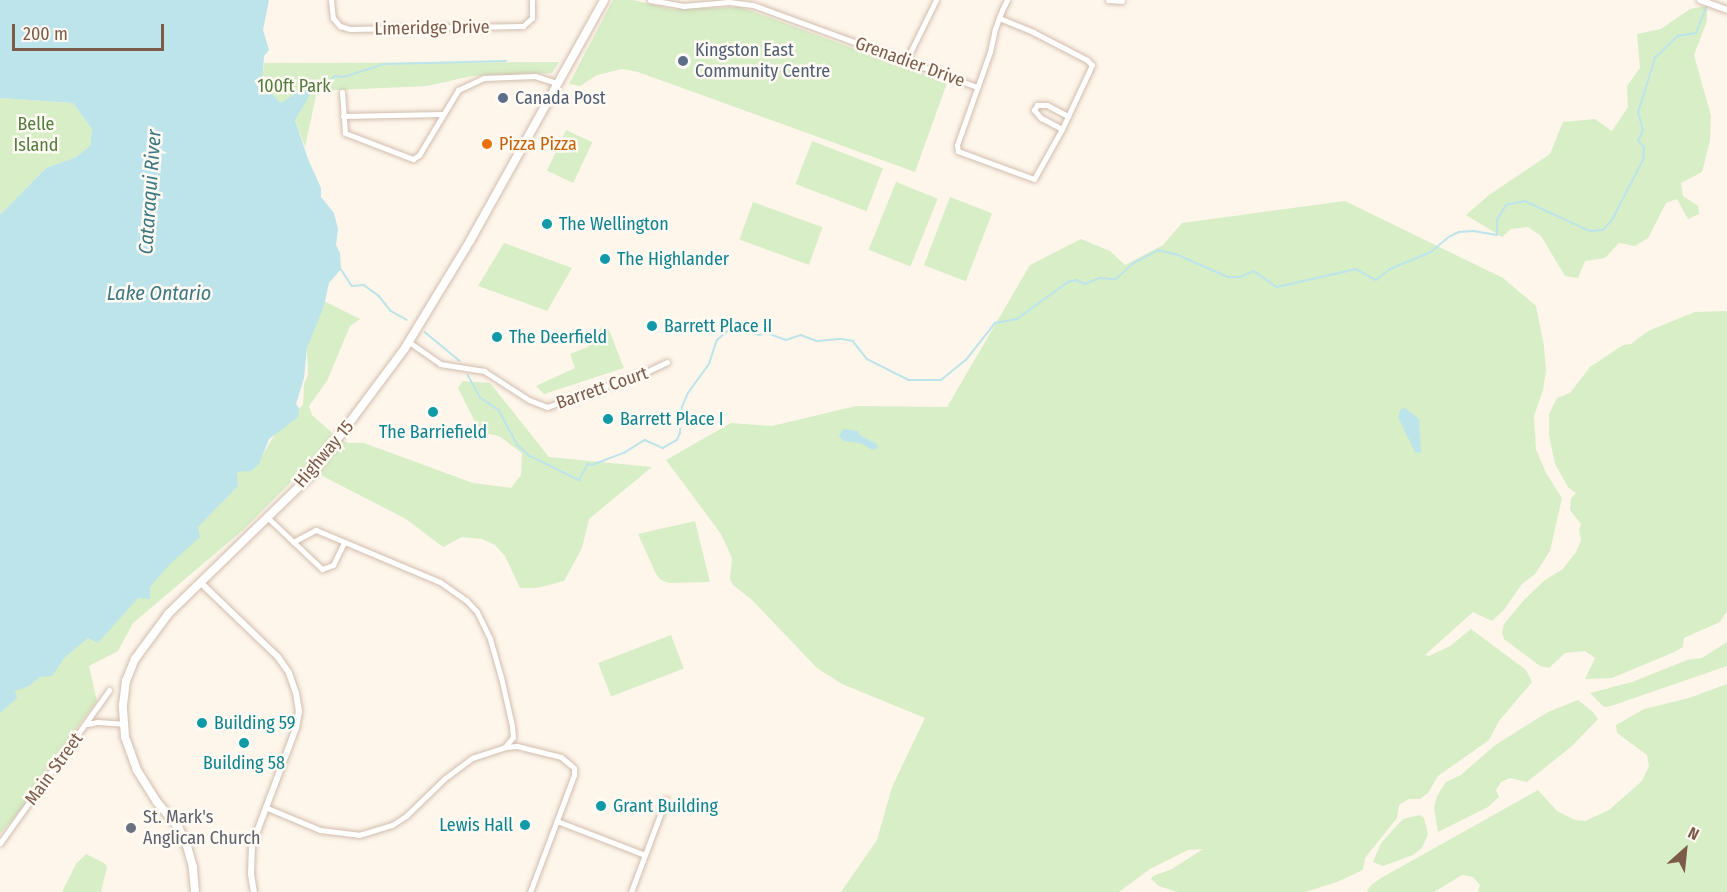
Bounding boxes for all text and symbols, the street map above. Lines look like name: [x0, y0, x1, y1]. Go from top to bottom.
scale bar: [15, 12, 166, 50]
street label: Limeridge Drive: [374, 16, 490, 40]
text: 200 m: [23, 23, 68, 45]
street label: Grenadier Drive: [852, 32, 968, 92]
place label: Kingston East Community Centre: [695, 40, 830, 82]
marker: Kingston East Community Centre: [676, 54, 690, 68]
park label: 100ft Park: [257, 75, 331, 97]
place label: Canada Post: [515, 87, 606, 109]
marker: Canada Post: [496, 91, 510, 105]
park label: Belle Island: [13, 114, 59, 156]
water label: Cataraqui River: [134, 129, 166, 255]
place label: Pizza Pizza: [499, 133, 577, 155]
marker: Pizza Pizza: [480, 137, 494, 151]
place label: The Wellington: [559, 213, 669, 235]
marker: The Wellington: [540, 217, 554, 231]
place label: The Highlander: [617, 248, 729, 270]
marker: The Highlander: [598, 252, 612, 266]
water label: Lake Ontario: [107, 281, 211, 305]
place label: Barrett Place II: [664, 315, 772, 337]
marker: Barrett Place II: [645, 319, 659, 333]
place label: The Deerfield: [509, 326, 607, 348]
marker: The Deerfield: [490, 330, 504, 344]
street label: Barrett Court: [553, 362, 651, 414]
marker: The Barriefield: [426, 405, 440, 419]
place label: Barrett Place I: [620, 408, 724, 430]
marker: Barrett Place I: [601, 412, 615, 426]
street label: Highway 15: [290, 416, 358, 492]
place label: The Barriefield: [379, 421, 487, 443]
place label: Building 59: [214, 712, 296, 734]
marker: Building 59: [195, 716, 209, 730]
street label: Main Street: [21, 729, 87, 809]
marker: Building 58: [237, 736, 251, 750]
place label: Building 58: [203, 752, 285, 774]
place label: Grant Building: [613, 795, 718, 817]
marker: Grant Building: [594, 799, 608, 813]
place label: St. Mark's Anglican Church: [143, 807, 261, 850]
place label: Lewis Hall: [439, 814, 513, 836]
marker: Lewis Hall: [518, 818, 532, 832]
north arrow: [1655, 820, 1715, 880]
marker: St. Mark's Anglican Church: [124, 821, 138, 835]
text: N: [1685, 823, 1702, 844]

